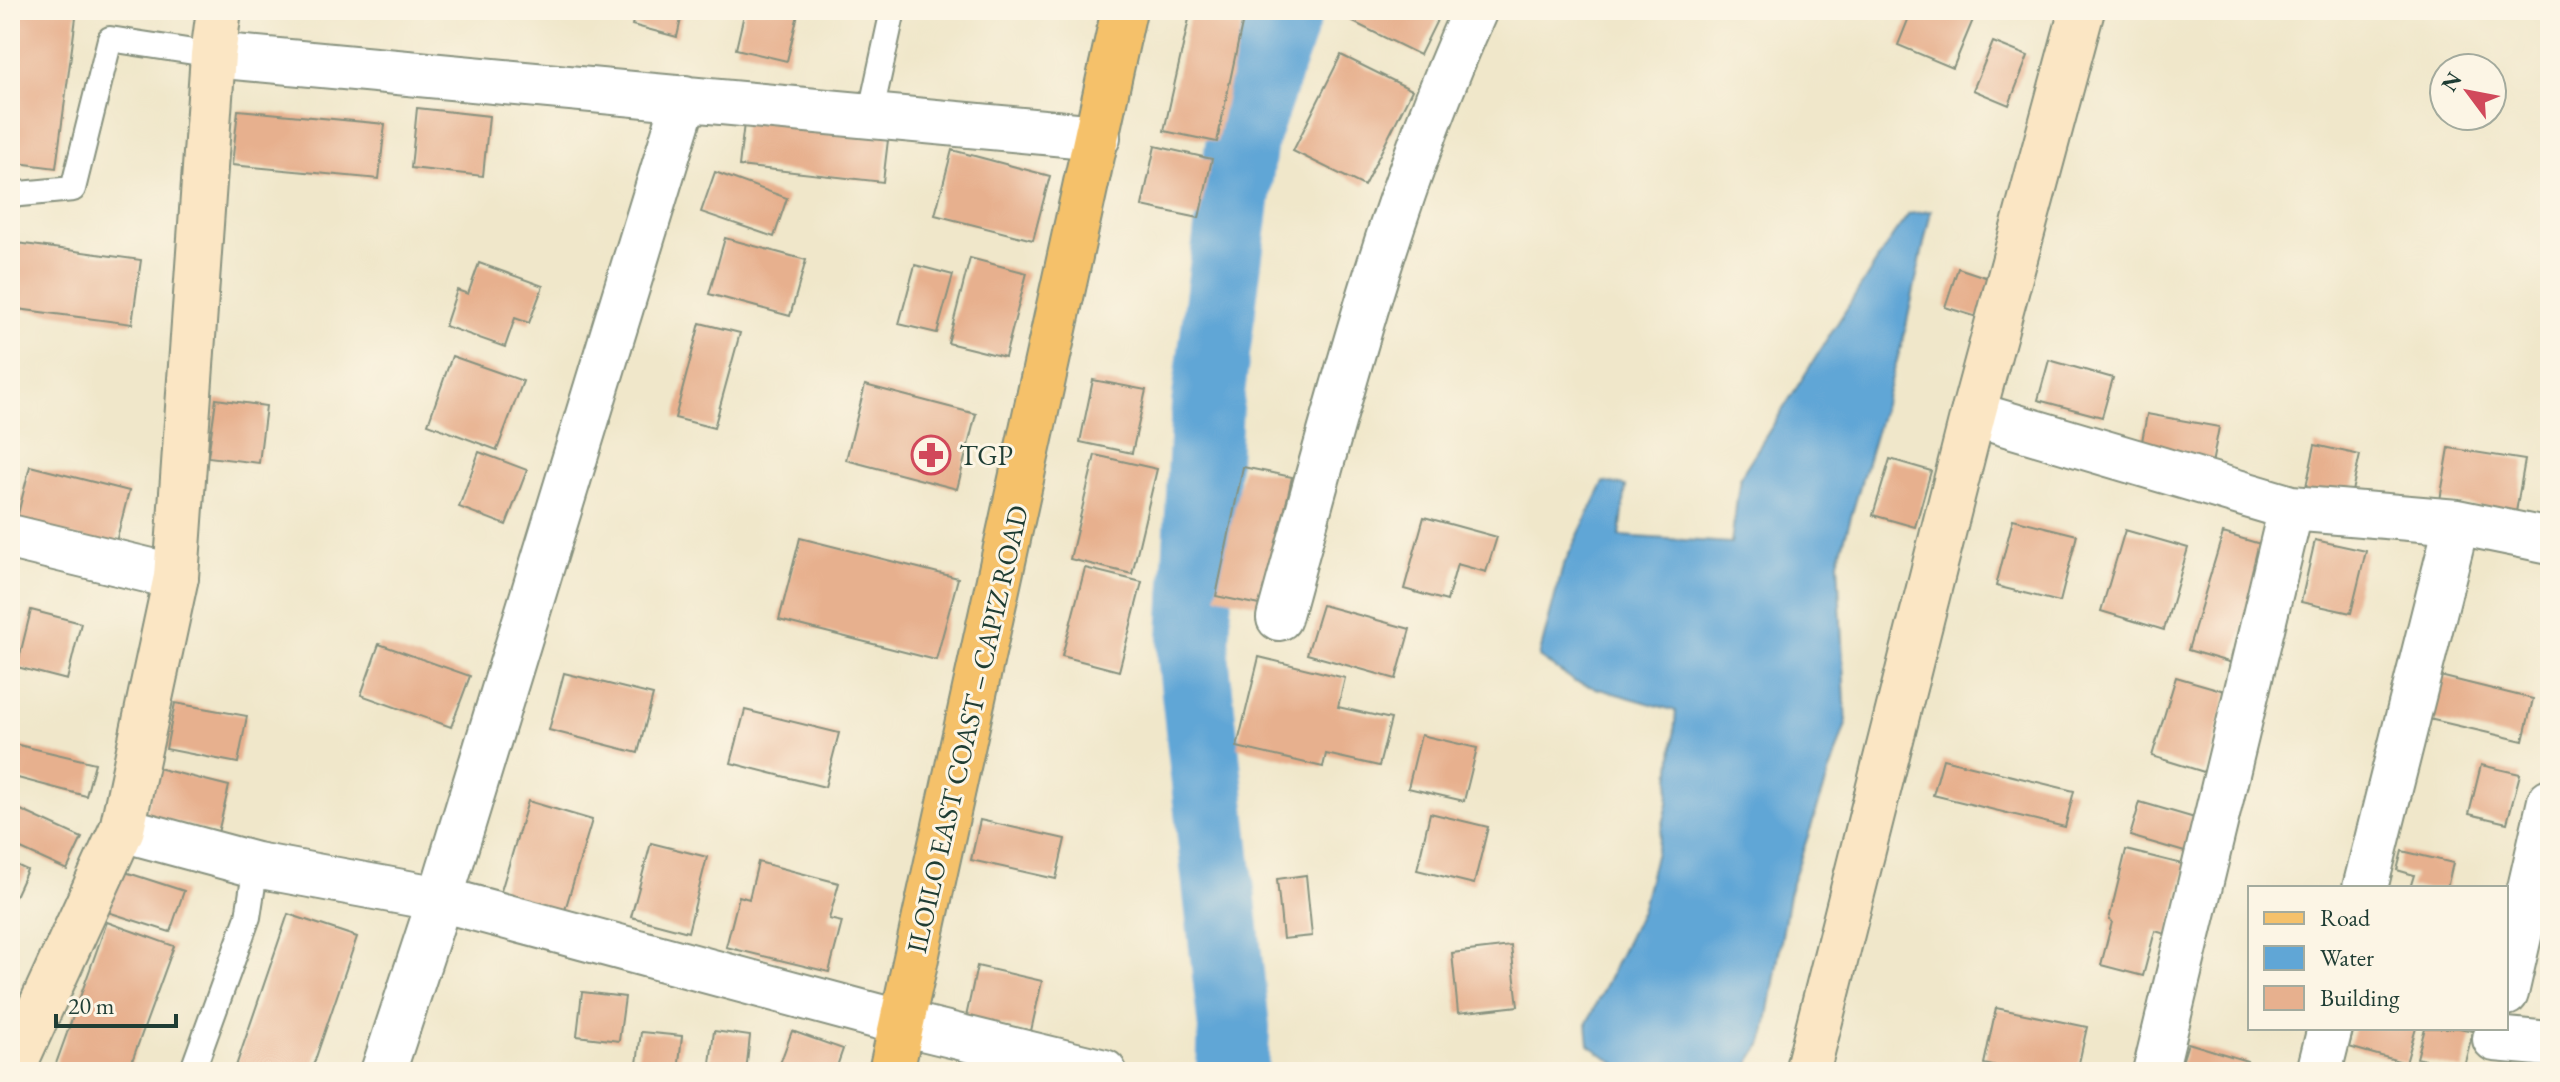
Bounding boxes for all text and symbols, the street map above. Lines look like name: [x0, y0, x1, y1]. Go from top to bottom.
north arrow: [2428, 52, 2508, 132]
text: N: [2434, 66, 2469, 97]
pharmacy icon: TGP: [910, 434, 952, 476]
place label: TGP: [959, 437, 1013, 473]
street label: ILOILO EAST COAST – CAPIZ ROAD: [898, 502, 1036, 956]
legend: [2248, 886, 2508, 1030]
text: Road: [2320, 902, 2371, 933]
text: Water: [2320, 942, 2374, 973]
scale bar: [56, 978, 176, 1028]
text: Building: [2320, 982, 2400, 1013]
text: 20 m: [68, 990, 115, 1021]

